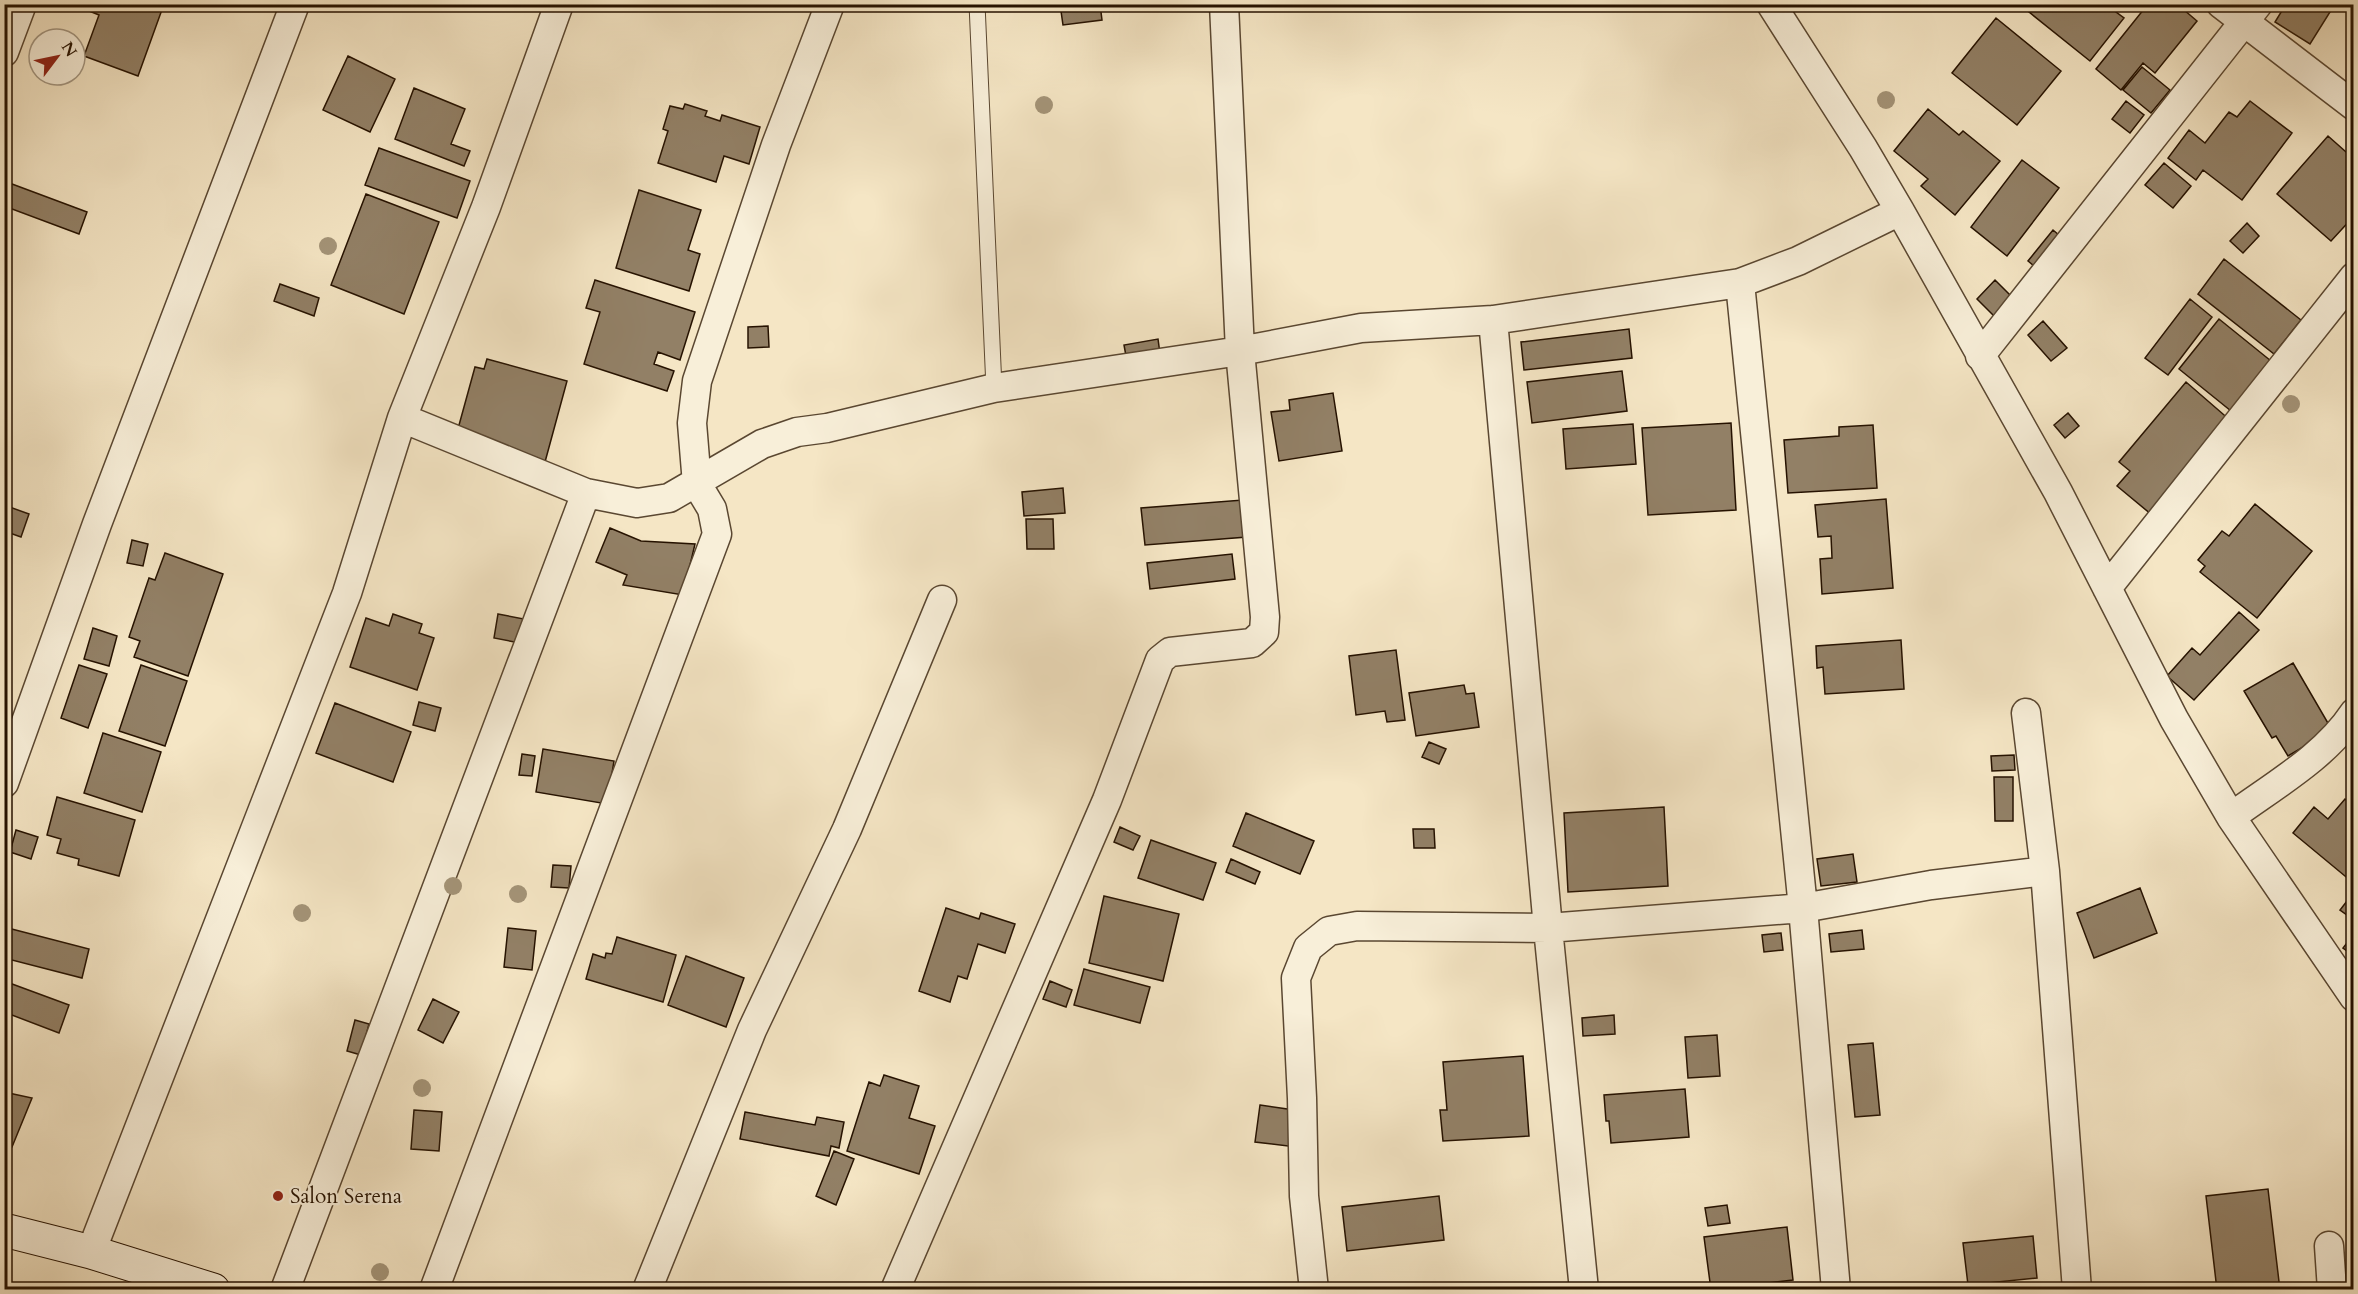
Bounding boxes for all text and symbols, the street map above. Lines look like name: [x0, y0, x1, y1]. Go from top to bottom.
north arrow: [27, 27, 87, 87]
text: N: [56, 38, 82, 61]
place label: Salon Serena: [290, 1182, 402, 1211]
marker: Salon Serena: [271, 1189, 285, 1203]

